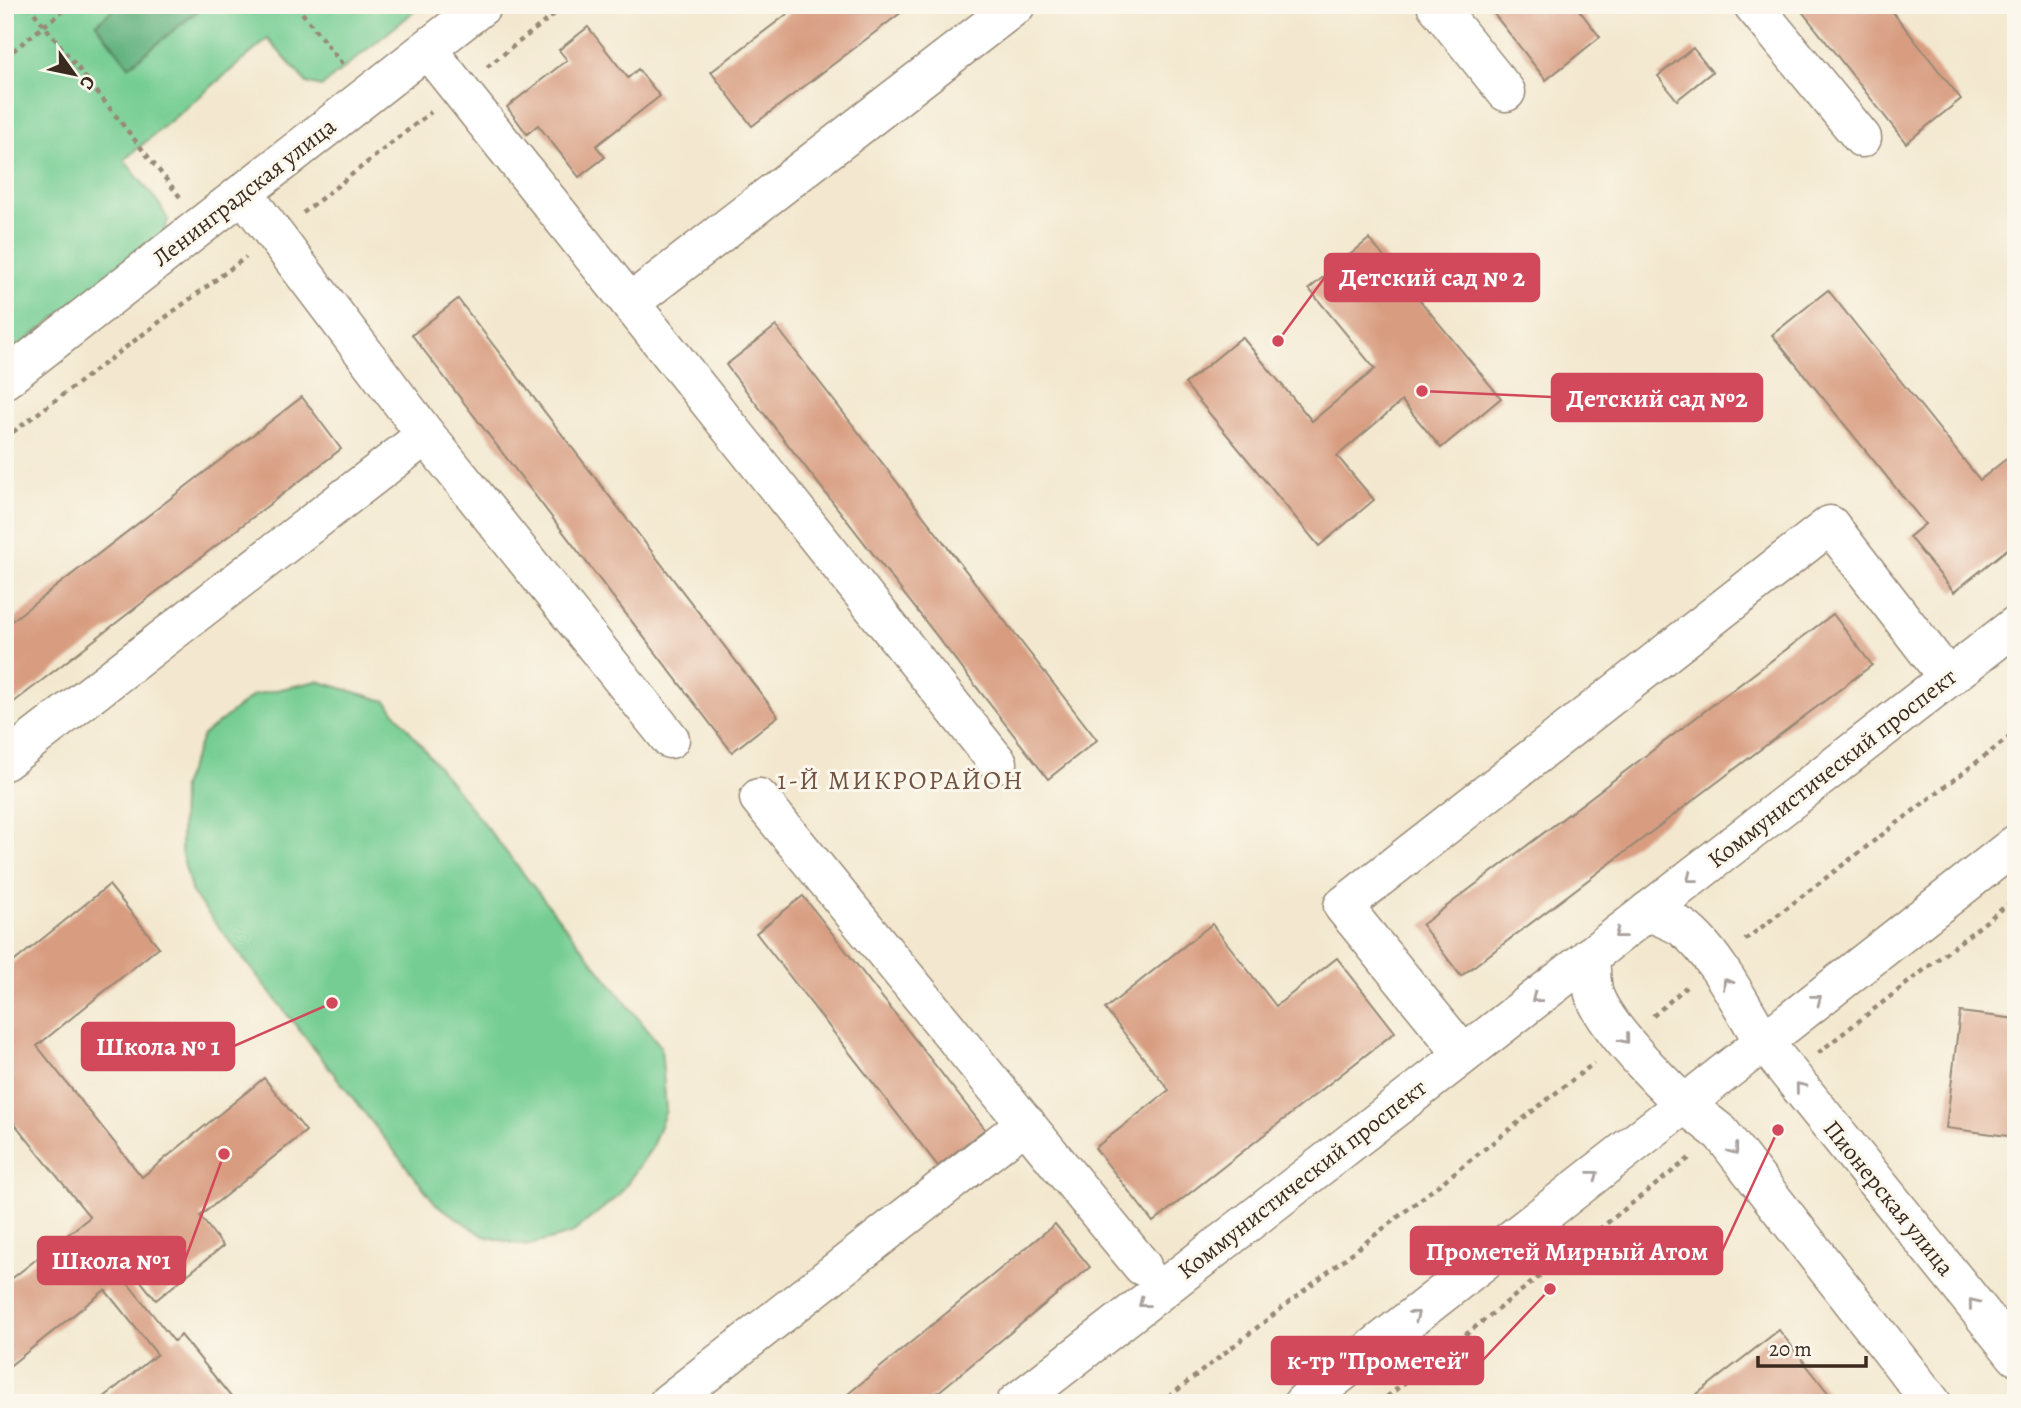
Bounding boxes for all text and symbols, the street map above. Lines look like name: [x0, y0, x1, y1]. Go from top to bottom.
north arrow: [38, 38, 108, 108]
text: С: [73, 71, 102, 95]
street label: Ленинградская улица: [146, 110, 342, 274]
callout: Детский сад № 2: [1325, 254, 1539, 301]
text: Детский сад № 2: [1339, 260, 1525, 295]
callout: Детский сад №2: [1552, 374, 1762, 421]
text: Детский сад №2: [1566, 381, 1748, 416]
street label: Коммунистический проспект: [1701, 661, 1963, 875]
district label: 1-Й МИКРОРАЙОН: [777, 763, 1025, 798]
one-way arrow: [1686, 869, 1699, 882]
one-way arrow: [1614, 925, 1627, 938]
one-way arrow: [1722, 977, 1735, 990]
one-way arrow: [1531, 990, 1543, 1002]
one-way arrow: [1809, 994, 1821, 1007]
callout: Школа № 1: [82, 1023, 234, 1070]
text: Школа № 1: [96, 1029, 220, 1064]
one-way arrow: [1616, 1032, 1629, 1044]
street label: Коммунистический проспект: [1171, 1072, 1433, 1286]
one-way arrow: [1795, 1082, 1808, 1095]
street label: Пионерская улица: [1816, 1113, 1962, 1283]
one-way arrow: [1726, 1142, 1739, 1154]
one-way arrow: [1586, 1170, 1598, 1183]
callout: Прометей Мирный Атом: [1411, 1227, 1722, 1274]
text: Прометей Мирный Атом: [1426, 1234, 1708, 1269]
callout: Школа №1: [38, 1237, 185, 1284]
text: Школа №1: [51, 1243, 171, 1278]
one-way arrow: [1139, 1295, 1151, 1308]
one-way arrow: [1969, 1298, 1981, 1311]
one-way arrow: [1407, 1311, 1419, 1324]
scale bar: [1758, 1324, 1867, 1368]
text: 20 m: [1769, 1335, 1812, 1363]
callout: к-тр "Прометей": [1272, 1337, 1483, 1384]
text: к-тр "Прометей": [1287, 1343, 1469, 1378]

